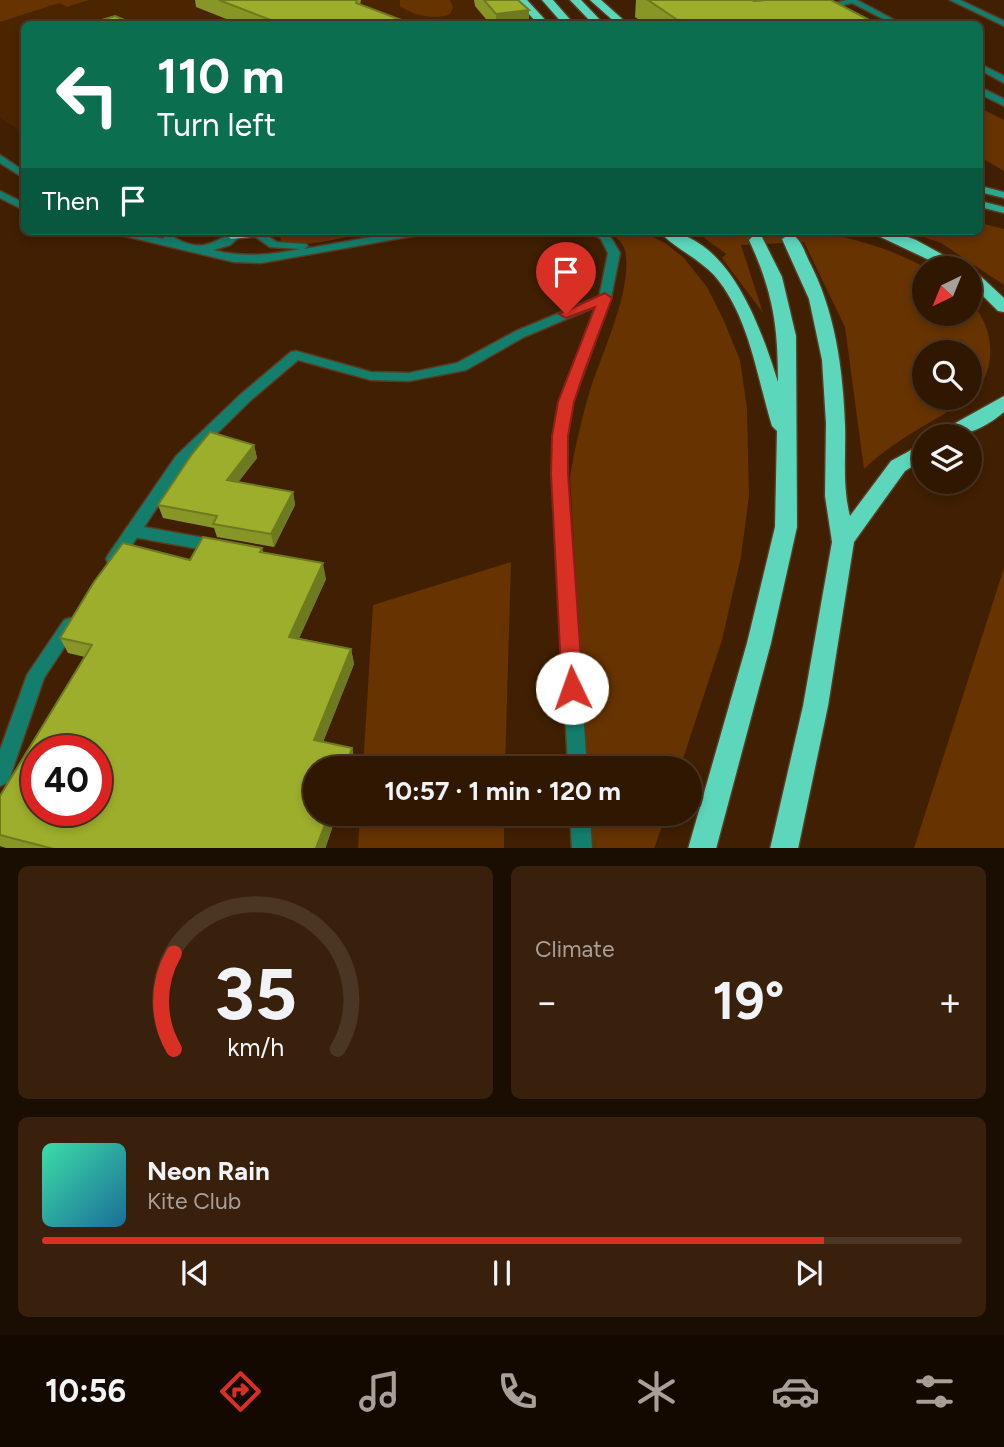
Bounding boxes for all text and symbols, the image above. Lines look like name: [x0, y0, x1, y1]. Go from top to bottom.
text: 110 m: [157, 46, 285, 105]
icon: left: [42, 49, 133, 140]
text: Turn left: [157, 106, 276, 144]
icon: arrive: [114, 182, 152, 220]
text: Then: [42, 185, 100, 217]
pin: [536, 242, 596, 314]
icon: arrive: [547, 253, 585, 291]
north arrow: [912, 256, 982, 326]
map controls: [912, 256, 982, 494]
button: search: [912, 340, 982, 410]
button: layers: [912, 424, 982, 494]
position arrow: [535, 651, 609, 725]
speed limit sign: 40: [21, 735, 112, 826]
text: 10:57 · 1 min · 120 m: [384, 775, 621, 807]
text: Climate: [535, 935, 614, 963]
text: 35: [214, 950, 297, 1037]
text: 19°: [713, 970, 784, 1032]
text: −: [535, 979, 559, 1025]
text: +: [938, 979, 962, 1025]
text: km/h: [227, 1031, 284, 1061]
text: Neon Rain: [147, 1155, 270, 1187]
text: Kite Club: [147, 1187, 241, 1215]
icon: previous: [176, 1254, 214, 1292]
icon: pause: [483, 1254, 521, 1292]
icon: next: [790, 1254, 828, 1292]
icon: directions: [216, 1367, 265, 1416]
icon: music: [355, 1367, 404, 1416]
icon: phone: [493, 1367, 542, 1416]
icon: climate: [632, 1367, 681, 1416]
icon: car: [771, 1367, 820, 1416]
icon: filters: [910, 1367, 959, 1416]
text: 10:56: [45, 1372, 126, 1410]

